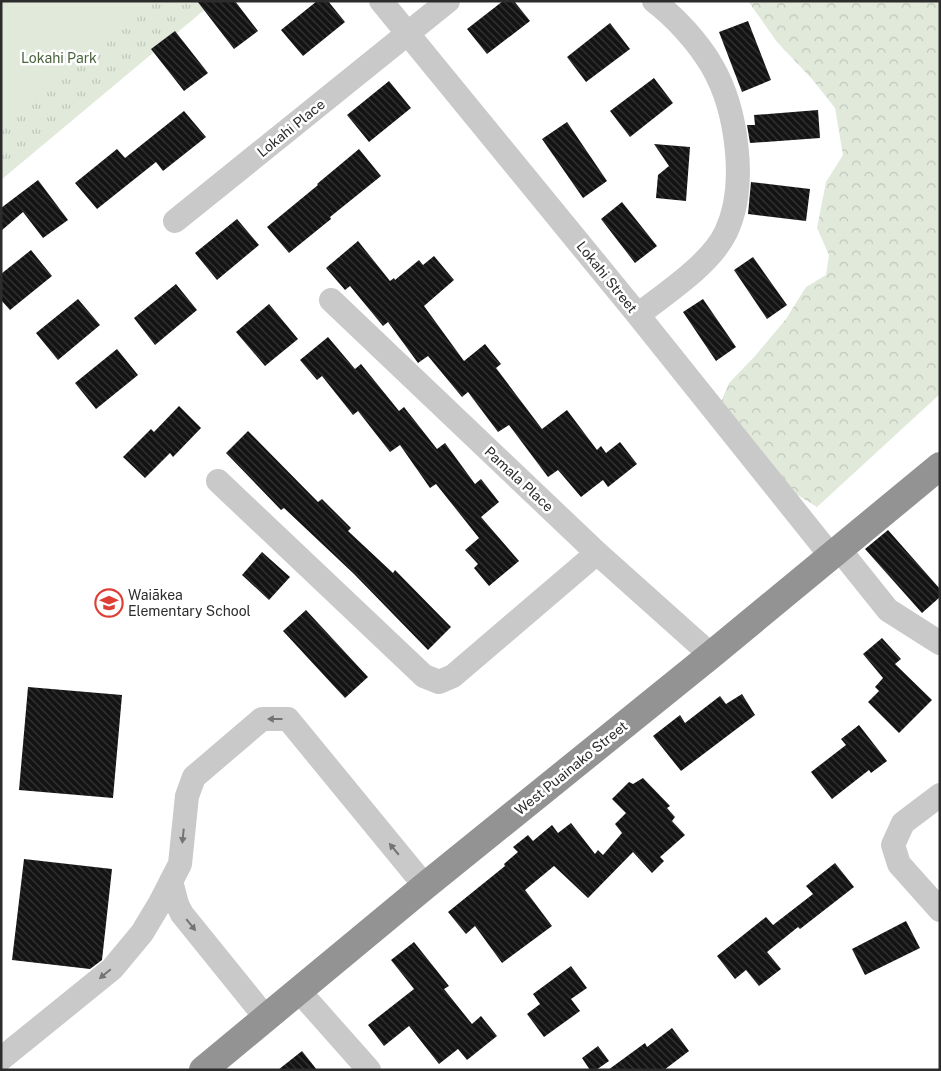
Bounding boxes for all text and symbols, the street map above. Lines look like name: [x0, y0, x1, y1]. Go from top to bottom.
park label: Lokahi Park: [21, 50, 97, 66]
street label: Lokahi Place: [254, 96, 328, 160]
street label: Lokahi Street: [573, 238, 641, 316]
street label: Pamala Place: [481, 443, 557, 515]
place label: Waiākea Elementary School: [128, 587, 251, 619]
school or university icon: Waiākea Elementary School: [94, 588, 124, 618]
one-way arrow: [267, 715, 283, 723]
street label: West Puainako Street: [512, 718, 630, 818]
one-way arrow: [179, 828, 187, 844]
one-way arrow: [388, 842, 399, 855]
one-way arrow: [185, 918, 196, 931]
one-way arrow: [99, 968, 112, 979]

